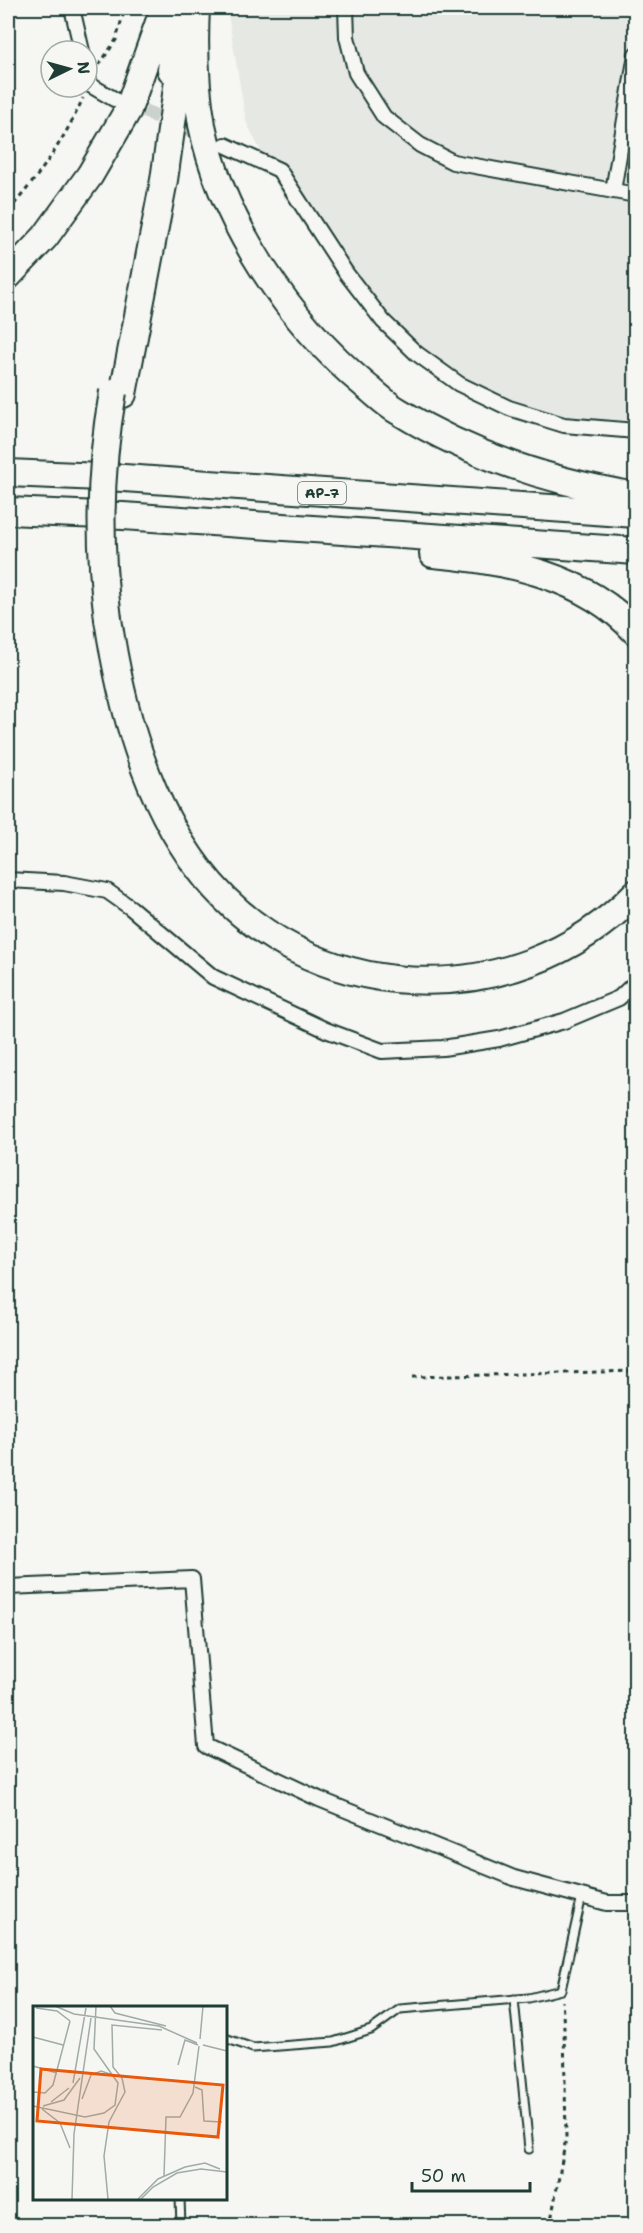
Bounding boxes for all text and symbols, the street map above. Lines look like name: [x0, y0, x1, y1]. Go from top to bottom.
north arrow: [39, 39, 99, 99]
text: N: [72, 61, 94, 75]
road number: AP-7: [298, 482, 346, 504]
inset map: [33, 2006, 226, 2200]
scale bar: [412, 2155, 530, 2193]
text: 50 m: [421, 2164, 466, 2188]

